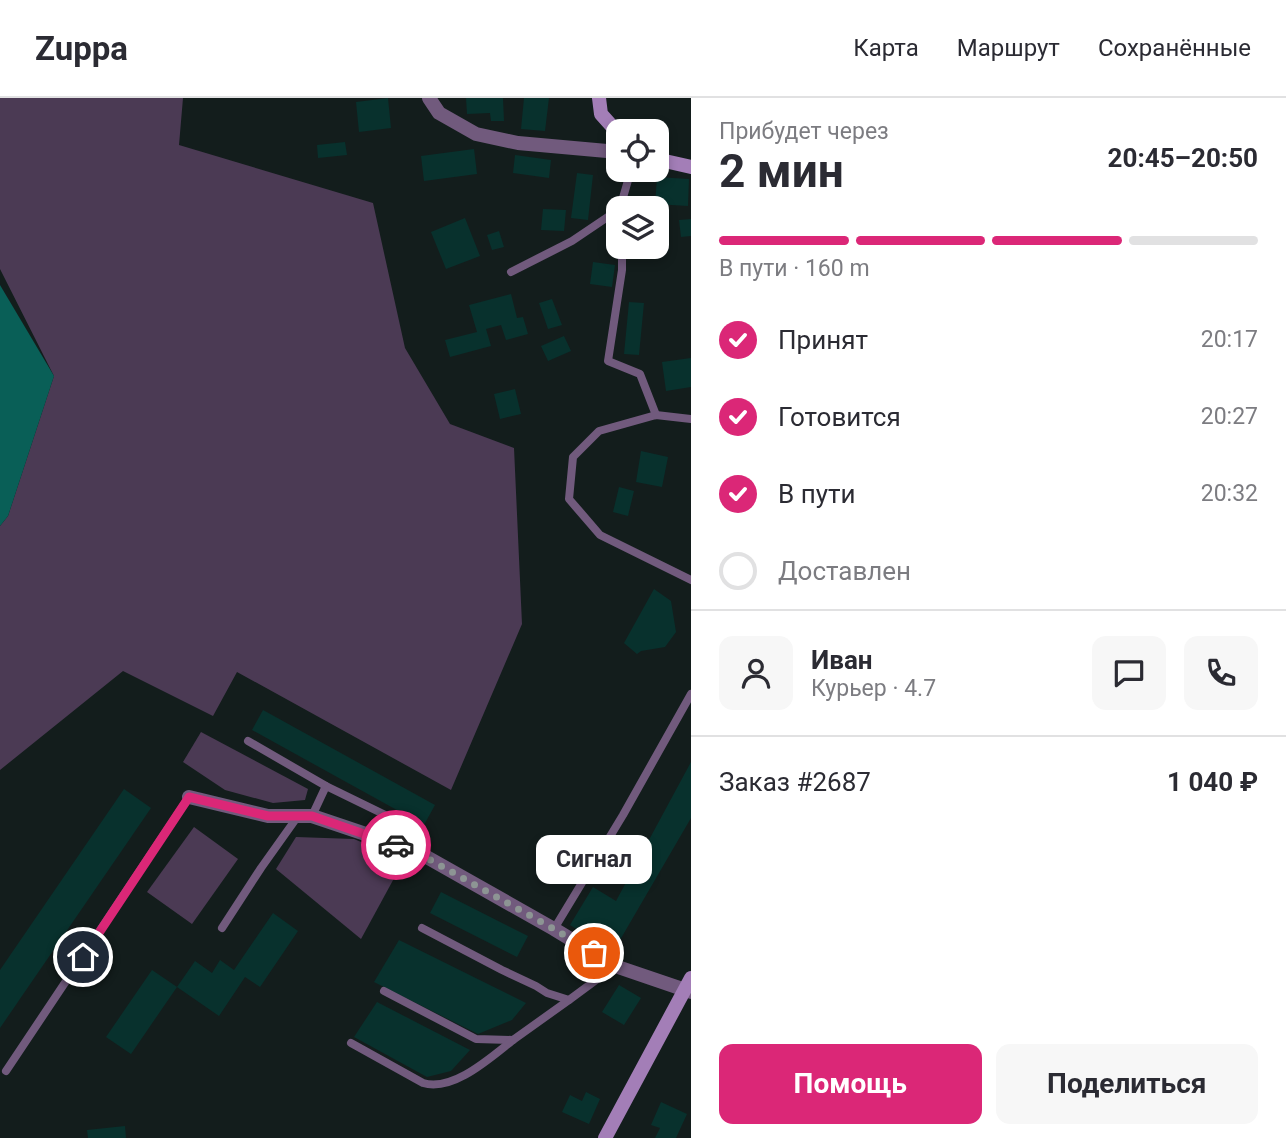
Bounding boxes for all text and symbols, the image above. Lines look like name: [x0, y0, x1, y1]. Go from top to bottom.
text: Zuppa: [35, 29, 128, 68]
text: Карта: [853, 34, 919, 62]
text: Маршрут: [957, 34, 1060, 62]
text: Сохранённые: [1098, 34, 1251, 62]
text: Прибудет через: [719, 118, 889, 145]
map controls: [606, 119, 669, 259]
button: locate: [606, 119, 669, 182]
text: 20:45–20:50: [1108, 143, 1258, 173]
text: 2 мин: [719, 144, 844, 198]
button: layers: [606, 196, 669, 259]
text: В пути · 160 m: [719, 255, 870, 282]
icon: check: [719, 321, 757, 359]
text: Принят: [778, 325, 868, 355]
text: 20:17: [1201, 326, 1258, 353]
icon: check: [719, 398, 757, 436]
text: Готовится: [778, 402, 901, 432]
text: 20:27: [1201, 403, 1258, 430]
icon: check: [719, 475, 757, 513]
text: В пути: [778, 479, 855, 509]
text: 20:32: [1201, 480, 1258, 507]
text: Доставлен: [778, 556, 911, 586]
button: person: [719, 636, 793, 710]
button: chat: [1092, 636, 1166, 710]
button: phone: [1184, 636, 1258, 710]
text: Иван: [811, 645, 873, 675]
text: Курьер · 4.7: [811, 675, 936, 702]
text: Заказ #2687: [719, 767, 871, 797]
text: 1 040 ₽: [1167, 767, 1258, 797]
courier: [361, 810, 431, 880]
icon: car: [377, 826, 415, 864]
callout: Сигнал: [536, 834, 652, 883]
text: Сигнал: [556, 846, 632, 873]
pin: [564, 923, 624, 983]
pin: [53, 927, 113, 987]
icon: bag: [575, 934, 613, 972]
icon: home: [64, 938, 102, 976]
button: Помощь: [719, 1044, 982, 1124]
button: Поделиться: [996, 1044, 1258, 1124]

